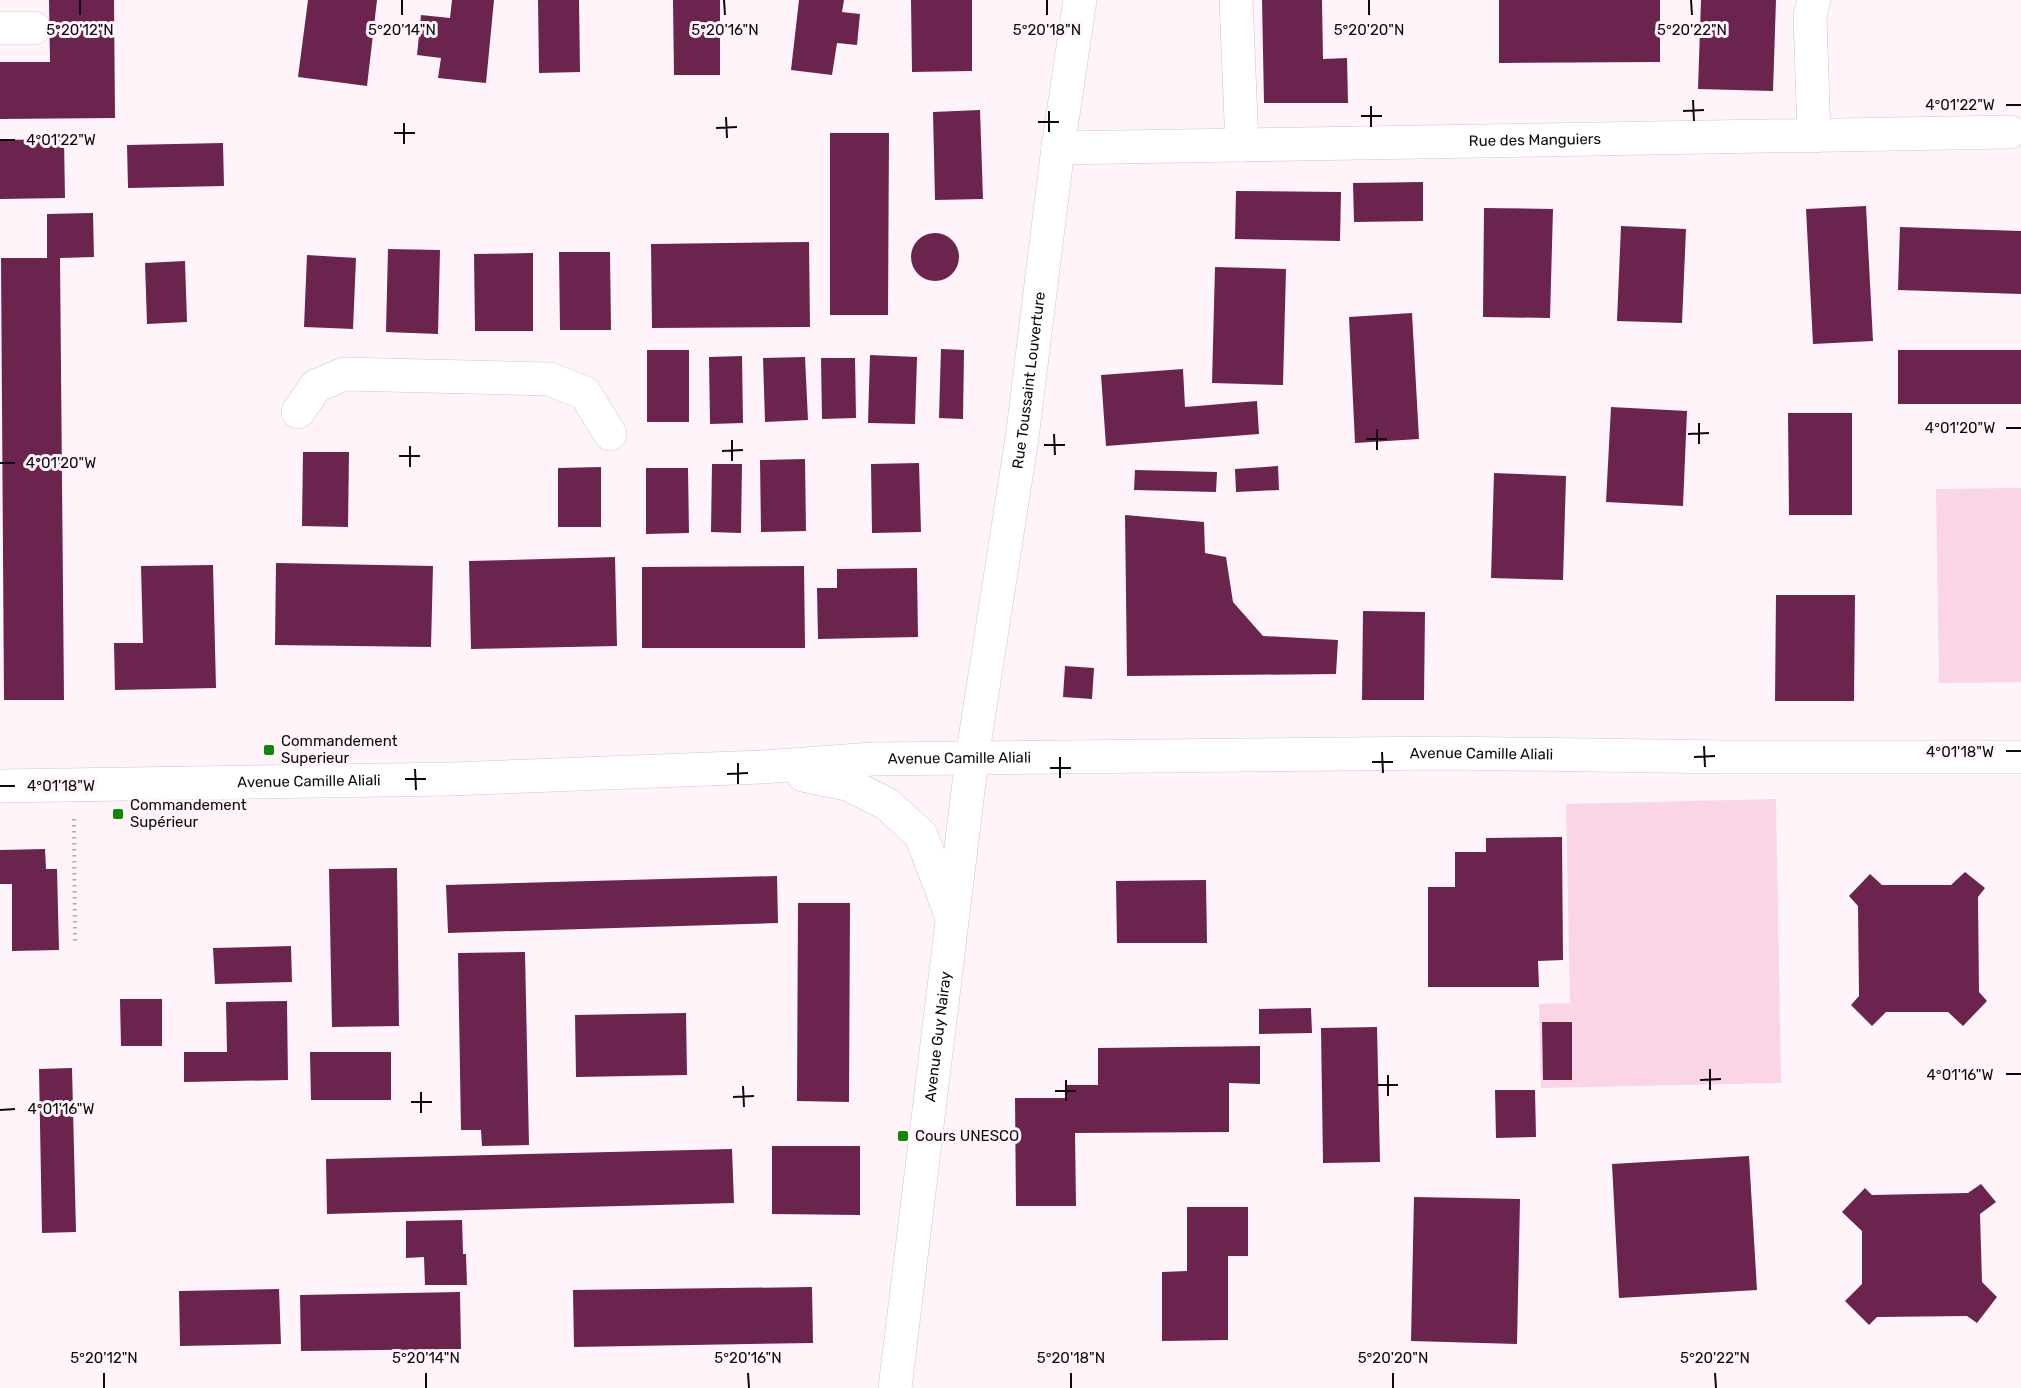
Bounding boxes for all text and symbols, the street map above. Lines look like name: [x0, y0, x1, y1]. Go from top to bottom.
text: 5°20'12"N: [46, 21, 114, 39]
text: 5°20'14"N: [368, 21, 436, 39]
text: 5°20'16"N: [691, 21, 759, 39]
text: 5°20'18"N: [1013, 21, 1081, 39]
text: 5°20'20"N: [1334, 21, 1404, 39]
text: 5°20'22"N: [1657, 21, 1727, 39]
text: 4°01'22"W: [1925, 96, 1995, 114]
street label: Rue des Manguiers: [1469, 130, 1602, 150]
text: 4°01'22"W: [26, 131, 96, 149]
street label: Rue Toussaint Louverture: [1008, 291, 1049, 470]
text: 4°01'20"W: [1925, 419, 1995, 437]
text: 4°01'20"W: [26, 454, 96, 472]
place label: Commandement Superieur: [281, 732, 398, 767]
marker: Commandement Superieur: [262, 743, 276, 757]
text: 4°01'18"W: [1926, 743, 1994, 761]
street label: Avenue Camille Aliali: [1410, 744, 1553, 764]
street label: Avenue Camille Aliali: [888, 748, 1031, 768]
street label: Avenue Camille Aliali: [237, 771, 381, 791]
text: 4°01'18"W: [27, 777, 95, 795]
place label: Commandement Supérieur: [130, 796, 247, 831]
marker: Commandement Supérieur: [111, 807, 125, 821]
street label: Avenue Guy Nairay: [921, 970, 955, 1103]
text: 4°01'16"W: [1927, 1066, 1993, 1084]
text: 4°01'16"W: [28, 1100, 94, 1118]
place label: Cours UNESCO: [915, 1127, 1019, 1145]
marker: Cours UNESCO: [896, 1129, 910, 1143]
text: 5°20'12"N: [70, 1349, 138, 1367]
text: 5°20'14"N: [392, 1349, 460, 1367]
text: 5°20'16"N: [714, 1349, 782, 1367]
text: 5°20'18"N: [1037, 1349, 1105, 1367]
text: 5°20'20"N: [1358, 1349, 1428, 1367]
text: 5°20'22"N: [1680, 1349, 1750, 1367]

